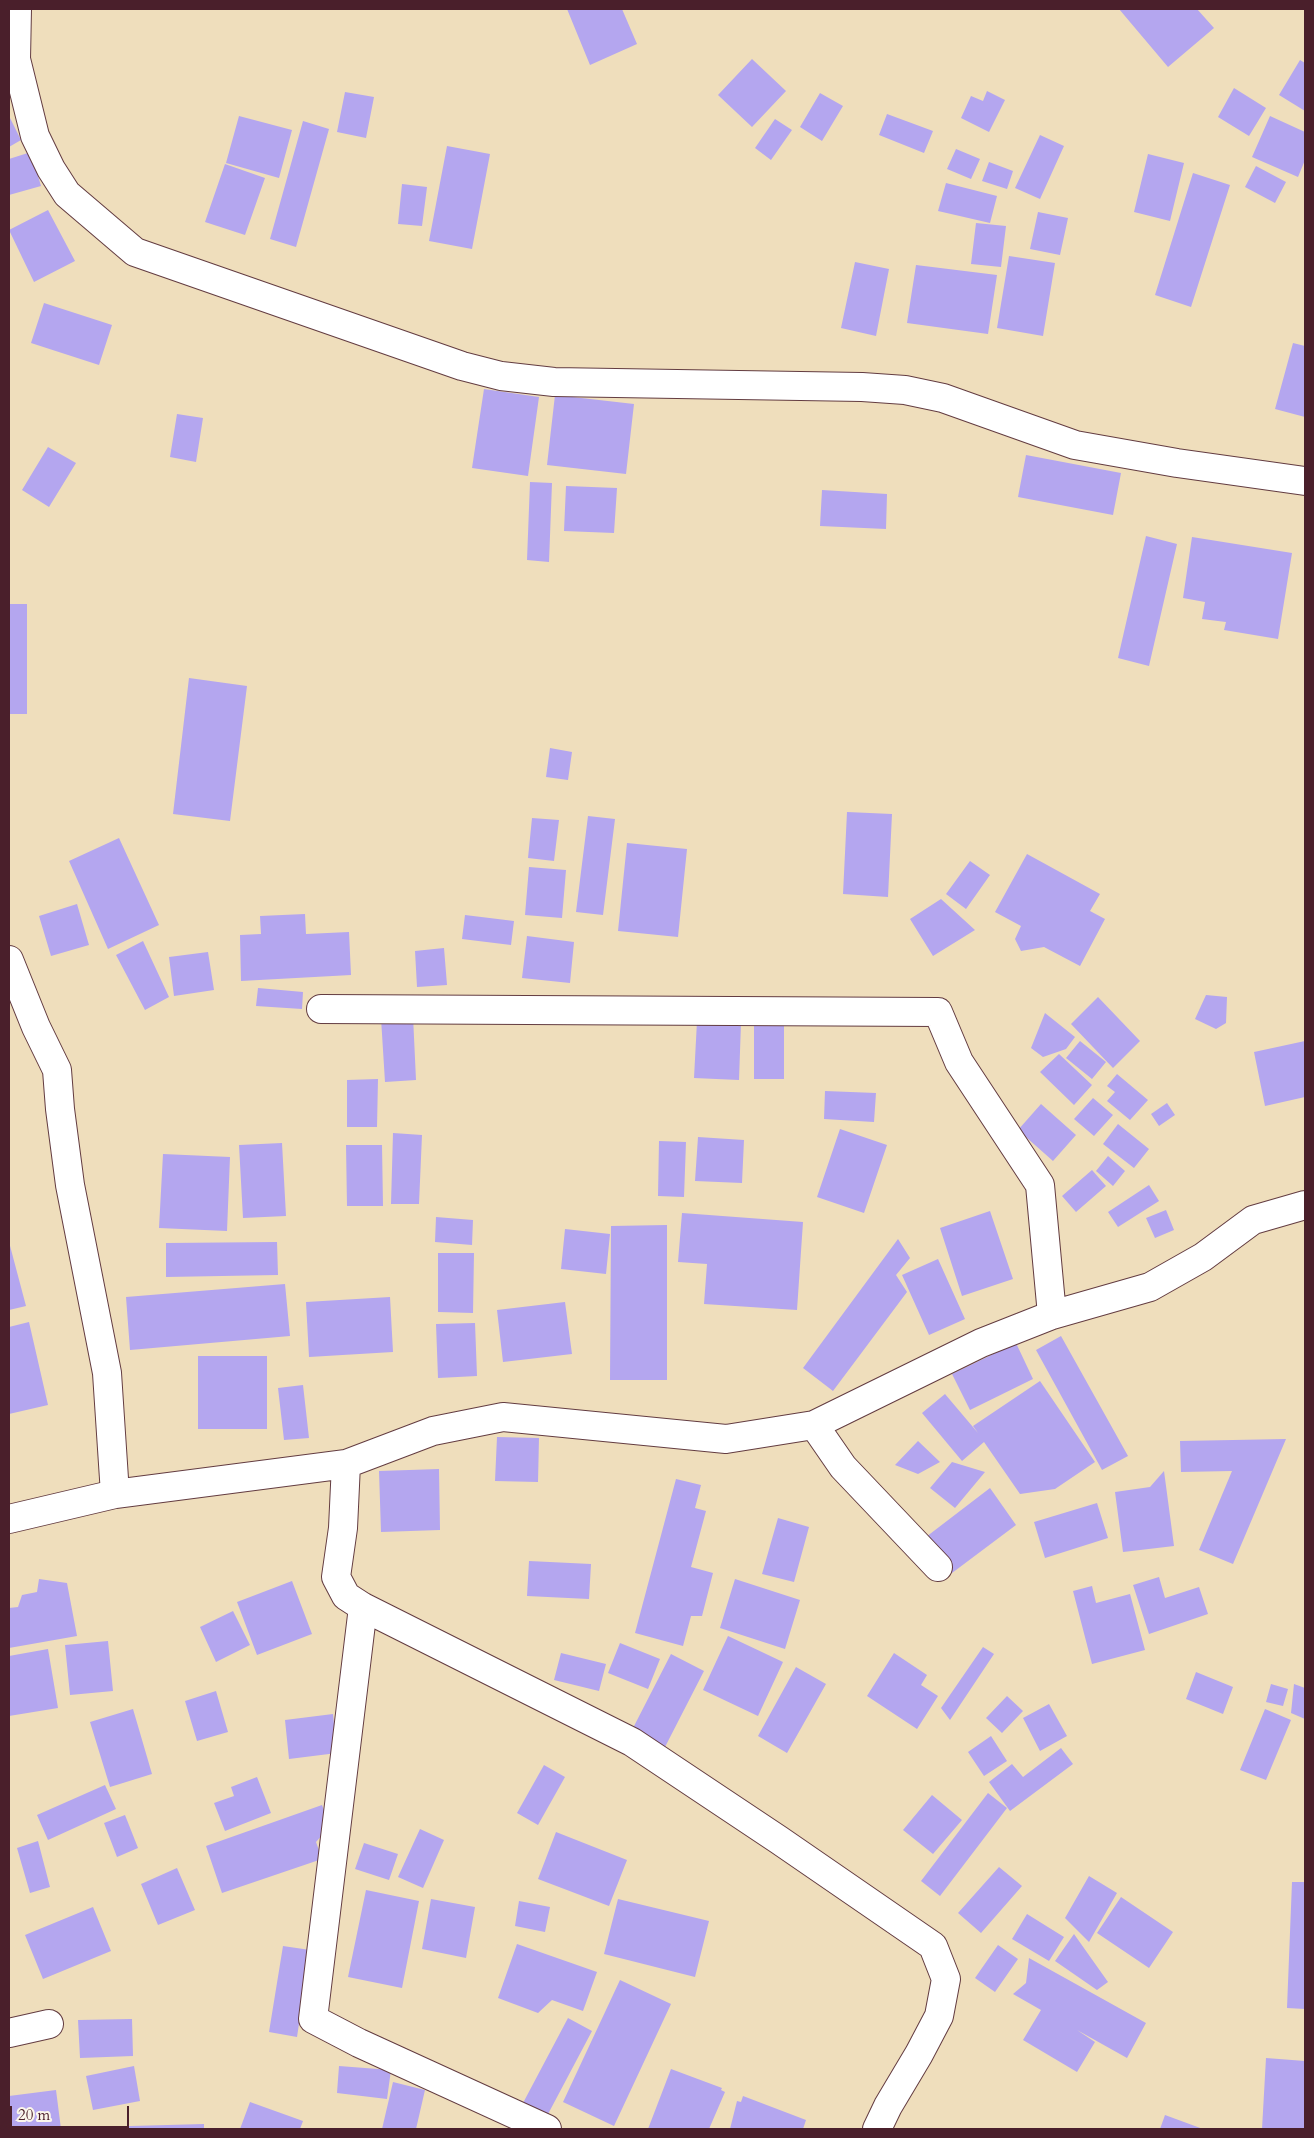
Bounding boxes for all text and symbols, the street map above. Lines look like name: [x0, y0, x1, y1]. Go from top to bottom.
scale bar: [12, 2096, 131, 2128]
text: 20 m: [18, 2105, 50, 2125]

